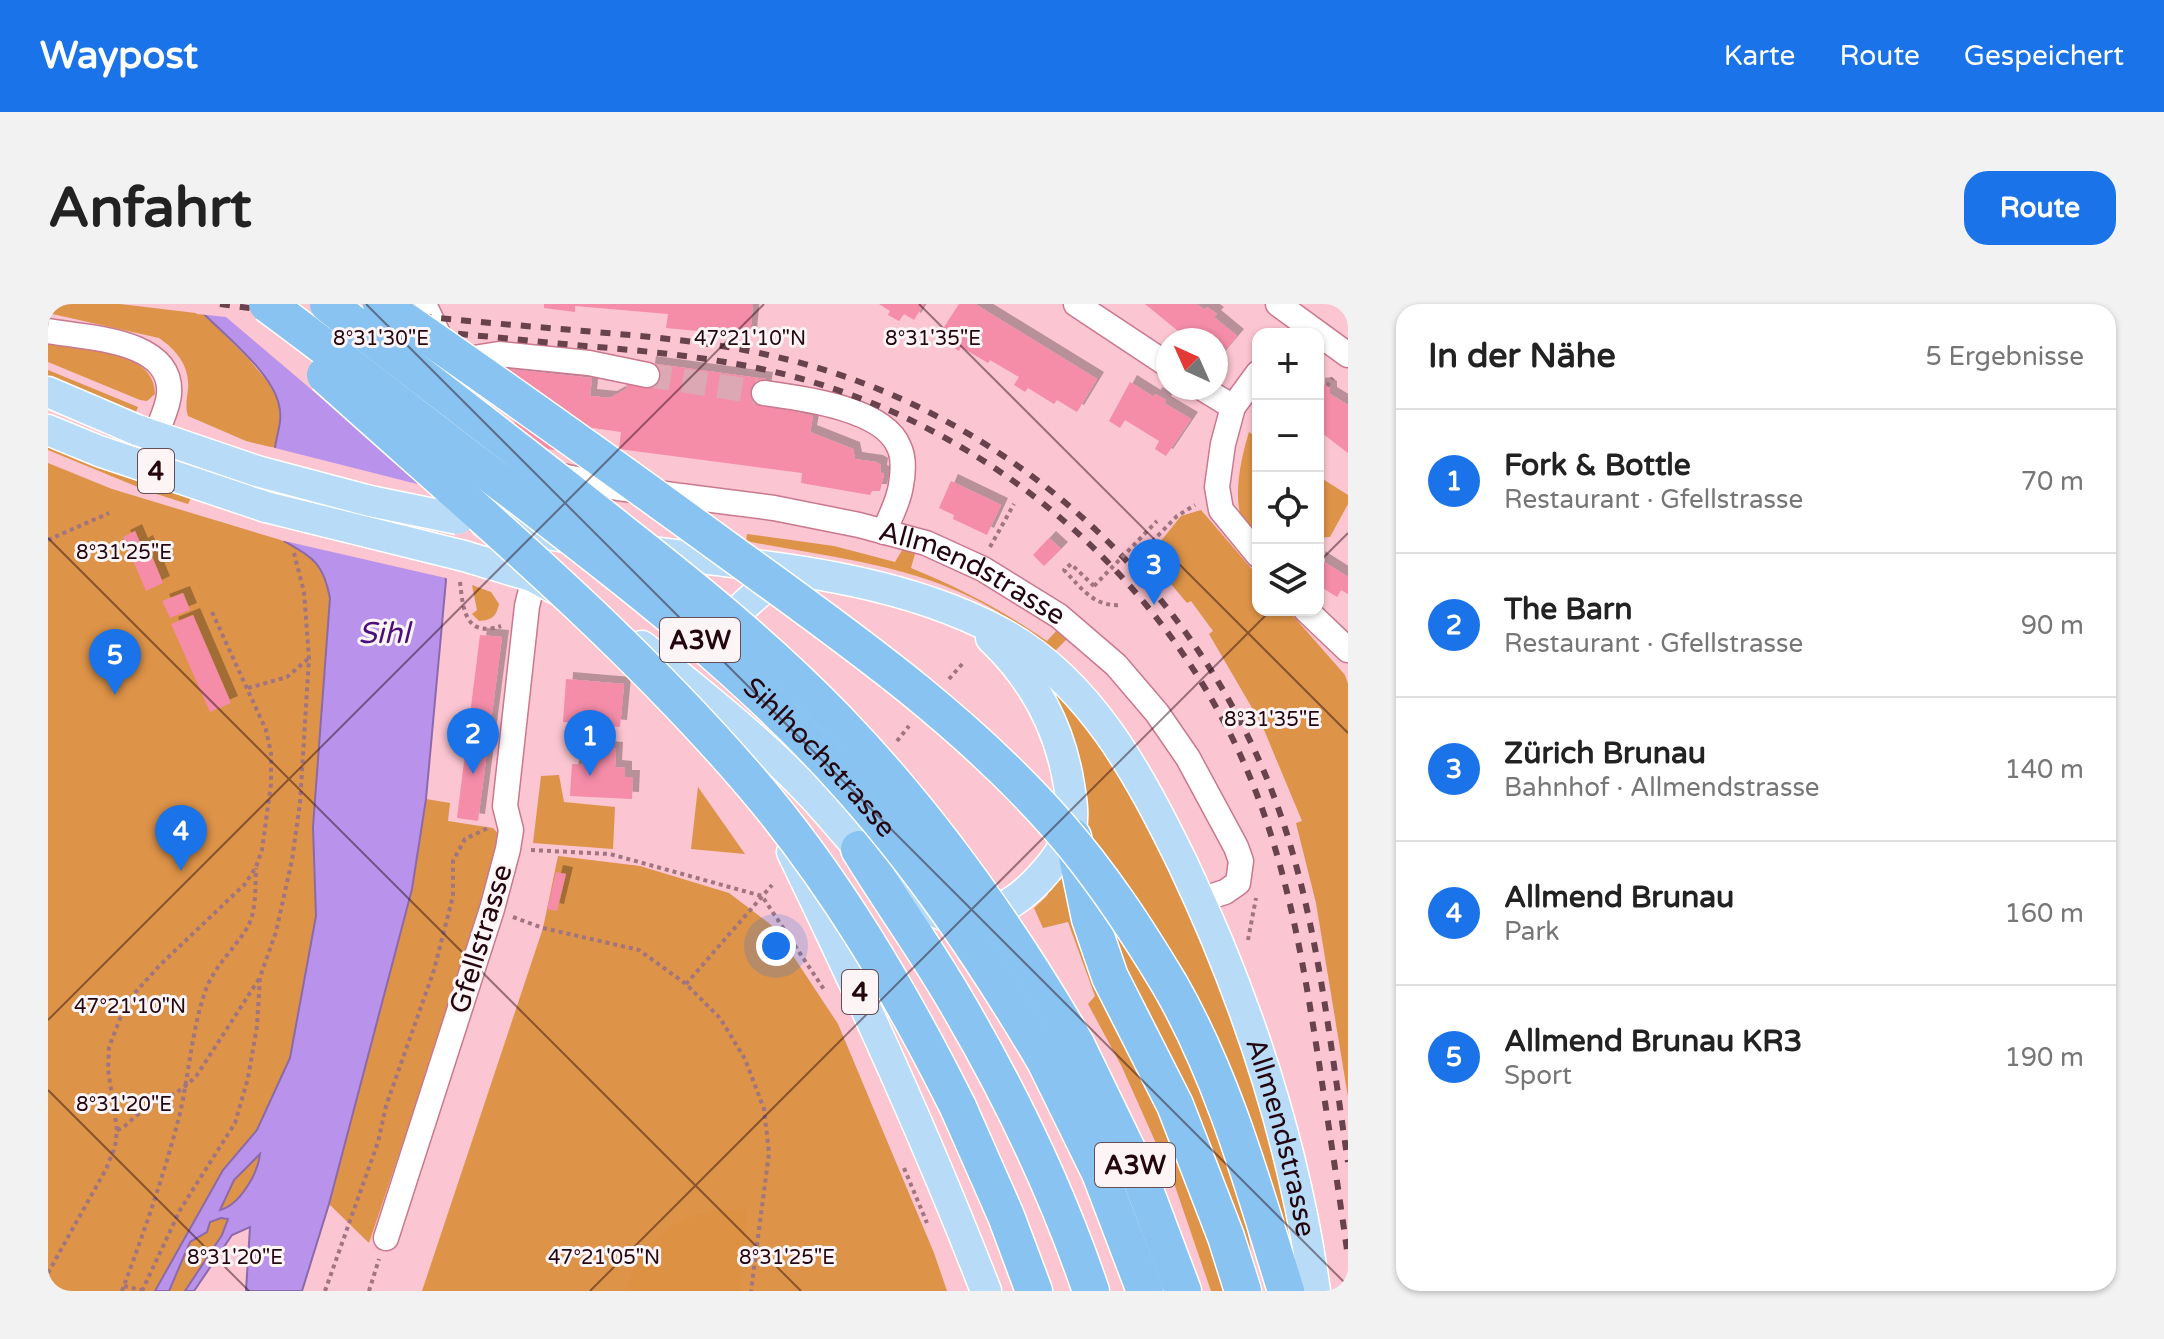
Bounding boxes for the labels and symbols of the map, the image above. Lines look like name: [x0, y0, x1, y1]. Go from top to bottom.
text: 8°31'30"E: [333, 327, 429, 351]
text: 47°21'10"N: [694, 327, 806, 351]
text: 8°31'35"E: [885, 327, 981, 351]
north arrow: [1156, 328, 1228, 400]
road number: 4: [138, 449, 174, 493]
street label: Allmendstrasse: [875, 514, 1072, 633]
pin: 3: [1128, 539, 1180, 605]
text: 8°31'25"E: [76, 541, 172, 565]
water label: Sihl: [358, 615, 413, 652]
road number: A3W: [660, 618, 740, 662]
pin: 5: [89, 629, 141, 695]
street label: Sihlhochstrasse: [736, 670, 903, 844]
pin: 2: [447, 708, 499, 774]
text: 8°31'35"E: [1224, 708, 1320, 732]
pin: 1: [564, 710, 616, 776]
pin: 4: [155, 805, 207, 871]
street label: Gfellstrasse: [442, 860, 520, 1018]
your location: [756, 926, 796, 966]
road number: 4: [842, 970, 878, 1014]
text: 47°21'10"N: [74, 995, 186, 1019]
street label: Allmendstrasse: [1238, 1034, 1323, 1240]
text: 8°31'20"E: [76, 1093, 172, 1117]
road number: A3W: [1095, 1143, 1175, 1187]
text: 8°31'20"E: [187, 1246, 283, 1270]
text: 47°21'05"N: [548, 1246, 660, 1270]
text: 8°31'25"E: [739, 1246, 835, 1270]

